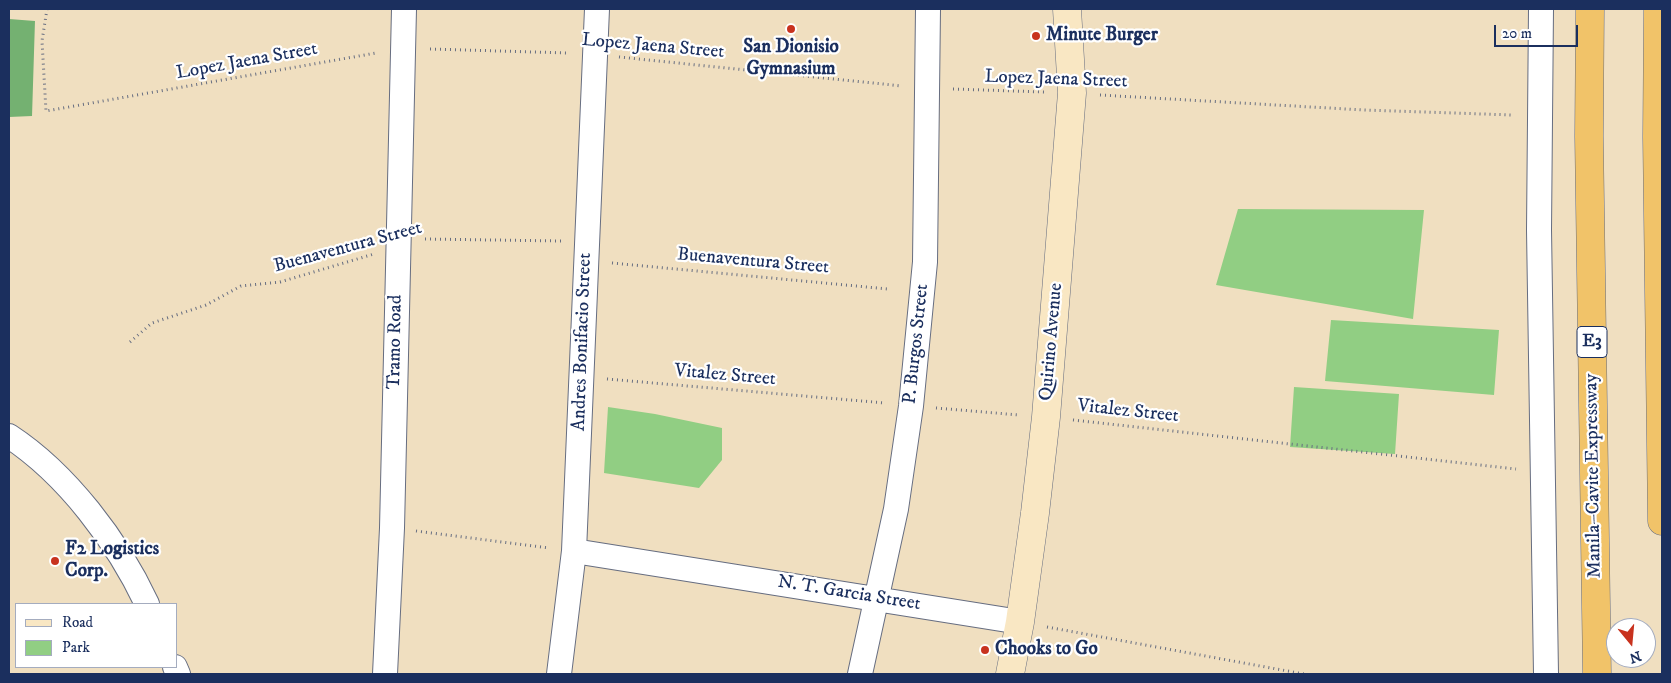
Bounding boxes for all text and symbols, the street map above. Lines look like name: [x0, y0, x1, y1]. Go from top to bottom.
scale bar: [1496, 15, 1580, 47]
marker: San Dionisio Gymnasium: [785, 23, 797, 35]
text: 20 m: [1502, 24, 1532, 43]
place label: Minute Burger: [1046, 25, 1158, 47]
street label: Lopez Jaena Street: [581, 29, 725, 65]
marker: Minute Burger: [1030, 30, 1042, 42]
place label: San Dionisio Gymnasium: [743, 37, 839, 81]
street label: Lopez Jaena Street: [175, 38, 319, 86]
street label: Lopez Jaena Street: [984, 66, 1128, 94]
street label: Buenaventura Street: [271, 217, 425, 279]
street label: Buenaventura Street: [676, 244, 830, 280]
street label: Andres Bonifacio Street: [568, 252, 598, 432]
street label: Quirino Avenue: [1035, 282, 1069, 402]
street label: P. Burgos Street: [899, 283, 935, 405]
street label: Tramo Road: [384, 295, 408, 389]
road number: E3: [1577, 327, 1607, 358]
street label: Vitalez Street: [673, 360, 777, 392]
street label: Manila–Cavite Expressway: [1581, 373, 1607, 579]
street label: Vitalez Street: [1076, 395, 1180, 429]
place label: F2 Logistics Corp.: [65, 539, 159, 583]
marker: F2 Logistics Corp.: [49, 555, 61, 567]
street label: N. T. Garcia Street: [776, 571, 922, 617]
legend: [15, 603, 178, 668]
text: Road: [62, 613, 93, 632]
north arrow: [1606, 618, 1656, 668]
text: Park: [62, 638, 90, 657]
place label: Chooks to Go: [995, 639, 1098, 661]
marker: Chooks to Go: [979, 644, 991, 656]
text: N: [1627, 646, 1643, 667]

